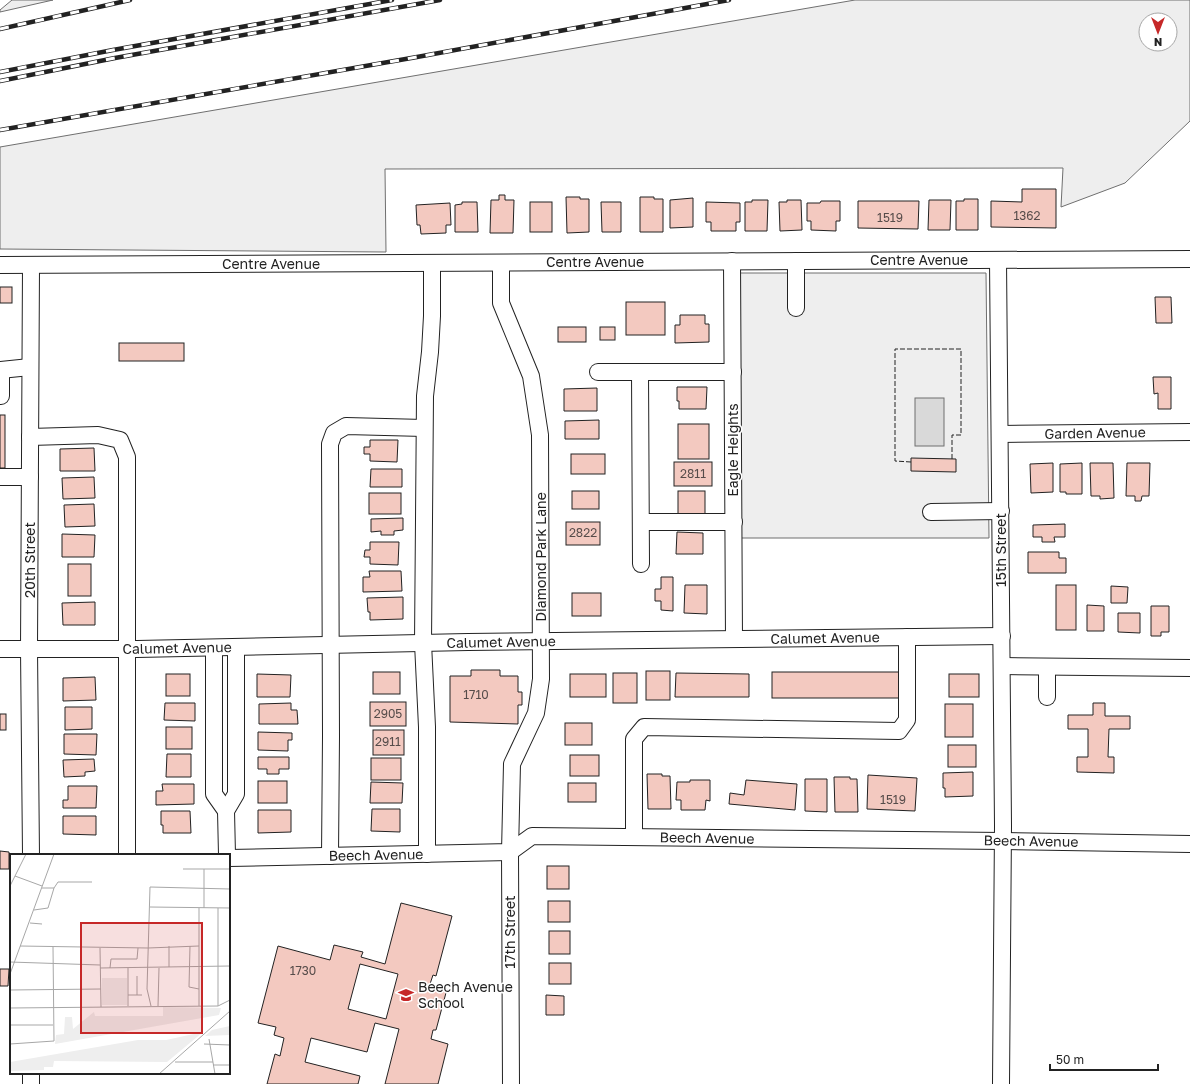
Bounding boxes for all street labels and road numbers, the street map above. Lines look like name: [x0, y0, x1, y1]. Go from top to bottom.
street label: Centre Avenue: [870, 251, 968, 268]
street label: Centre Avenue: [546, 253, 644, 270]
street label: Centre Avenue: [222, 255, 320, 272]
street label: Eagle Heights: [724, 403, 741, 497]
street label: Garden Avenue: [1044, 423, 1146, 442]
street label: Diamond Park Lane: [532, 492, 549, 622]
street label: 15th Street: [992, 513, 1009, 587]
street label: 20th Street: [21, 522, 38, 598]
street label: Calumet Avenue: [770, 628, 880, 647]
street label: Calumet Avenue: [446, 632, 556, 651]
street label: Calumet Avenue: [122, 638, 232, 657]
street label: Beech Avenue: [659, 828, 755, 847]
street label: Beech Avenue: [983, 831, 1079, 850]
street label: Beech Avenue: [328, 845, 424, 864]
street label: 17th Street: [501, 895, 518, 969]

